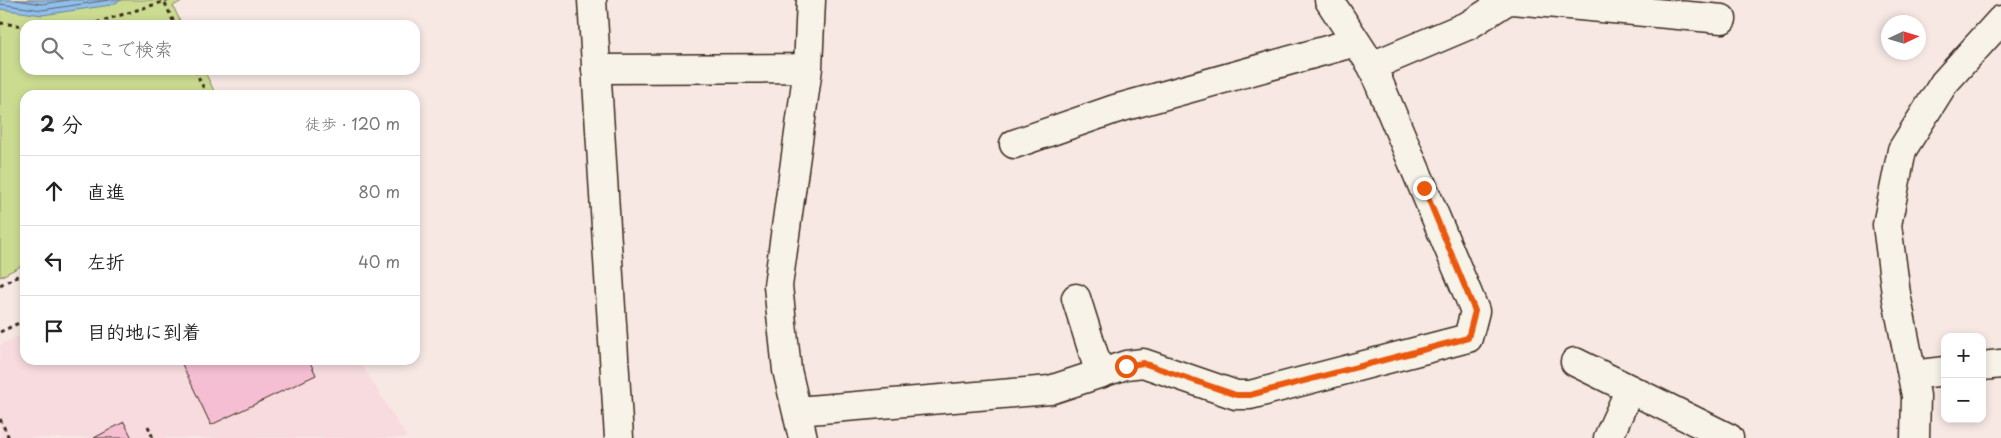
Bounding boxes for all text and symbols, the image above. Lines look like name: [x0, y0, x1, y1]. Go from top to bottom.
north arrow: [1881, 15, 1926, 60]
search box: [20, 20, 420, 75]
icon: search: [38, 34, 66, 62]
text: ここで検索: [78, 34, 173, 62]
text: 2 分: [40, 107, 82, 139]
text: 徒歩 · 120 m: [305, 111, 400, 135]
icon: ahead: [40, 177, 68, 205]
text: 直進: [87, 177, 125, 205]
route end: [1413, 177, 1436, 200]
text: 80 m: [358, 179, 400, 203]
icon: left: [40, 247, 68, 275]
text: 左折: [87, 247, 125, 275]
text: 40 m: [358, 249, 400, 273]
icon: arrive: [40, 317, 68, 345]
text: 目的地に到着: [87, 317, 201, 345]
map controls: [1941, 333, 1986, 423]
button: +: [1941, 333, 1986, 378]
route start: [1115, 355, 1138, 378]
button: −: [1941, 378, 1986, 423]

